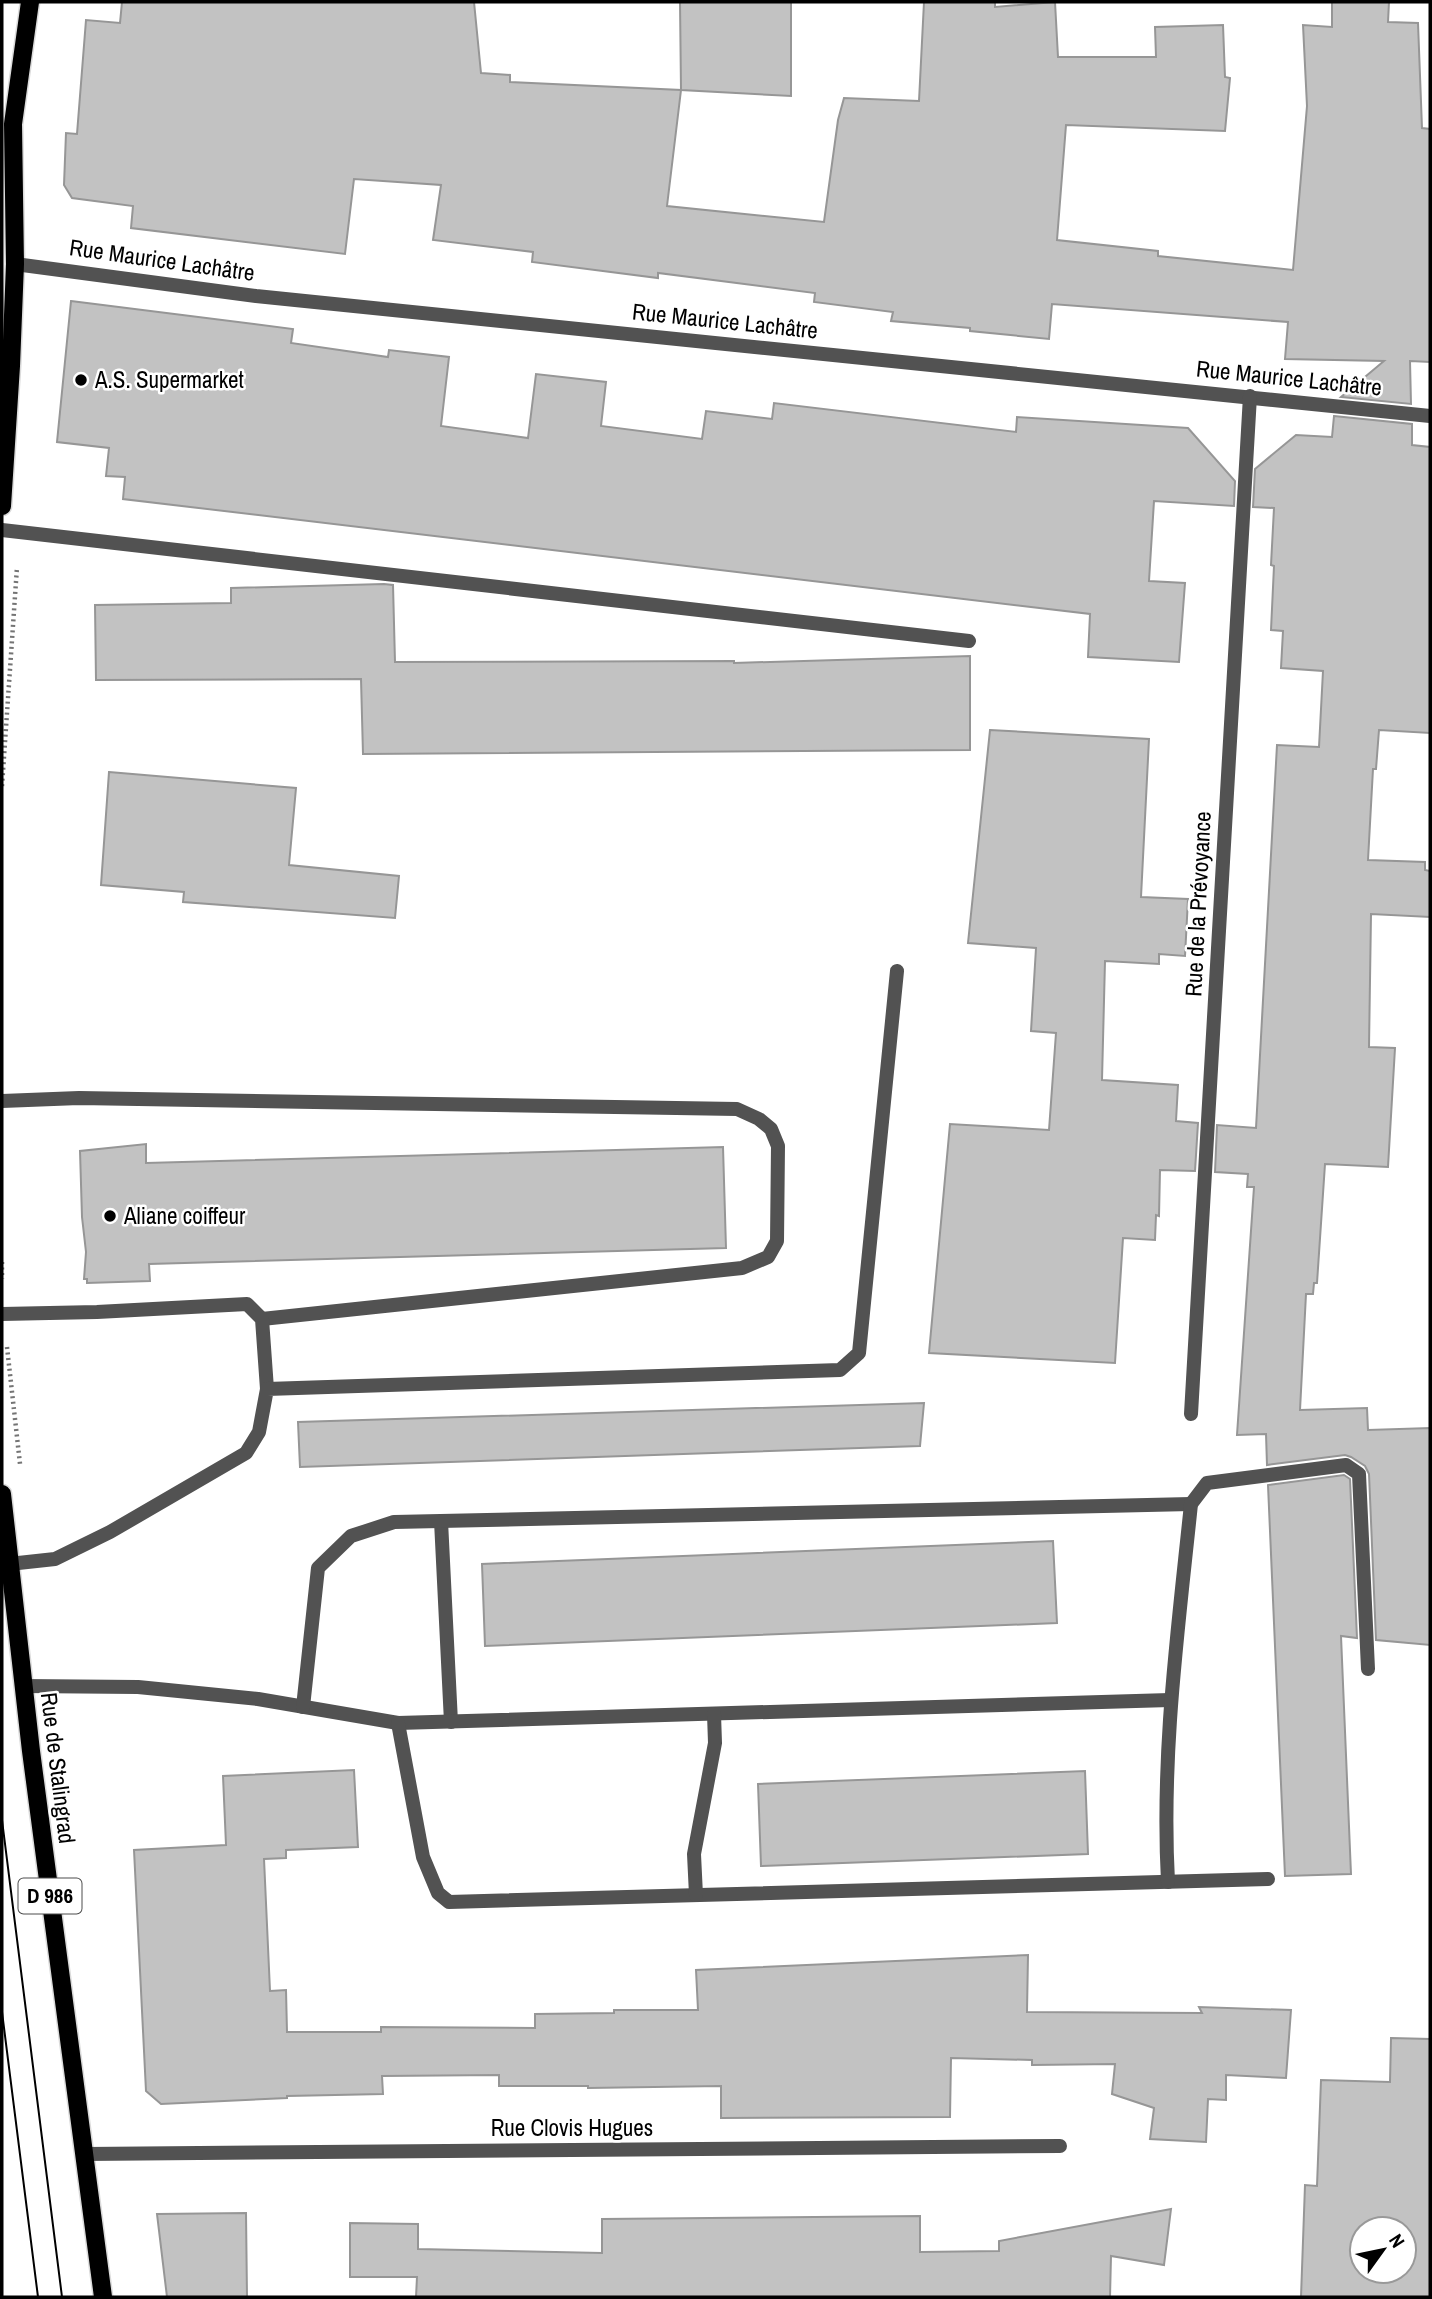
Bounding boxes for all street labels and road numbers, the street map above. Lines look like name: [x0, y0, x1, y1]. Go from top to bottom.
street label: Rue Maurice Lachâtre: [68, 231, 257, 288]
street label: Rue Maurice Lachâtre: [631, 295, 819, 346]
street label: Rue Maurice Lachâtre: [1195, 352, 1383, 403]
street label: Rue de la Prévoyance: [1177, 811, 1218, 997]
street label: Rue de Stalingrad: [34, 1691, 83, 1845]
road number: D 986: [19, 1878, 82, 1913]
street label: Rue Clovis Hugues: [491, 2112, 653, 2143]

